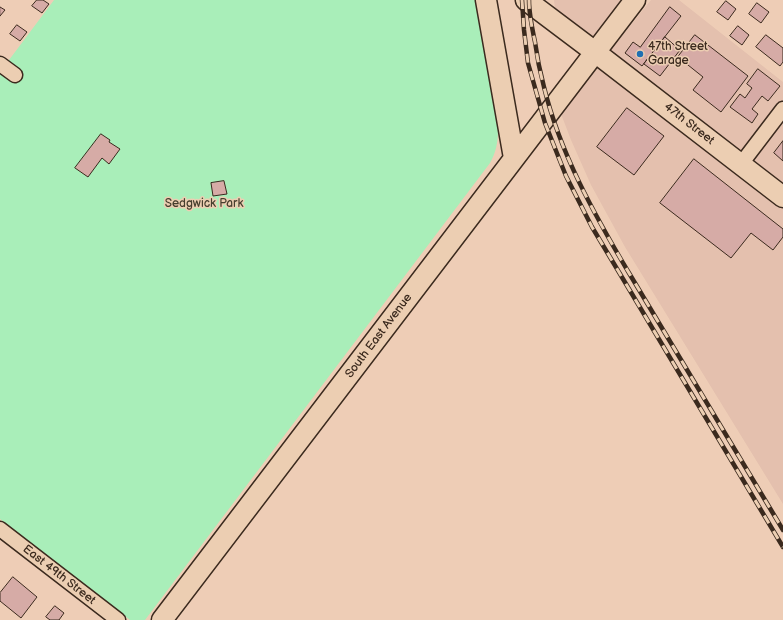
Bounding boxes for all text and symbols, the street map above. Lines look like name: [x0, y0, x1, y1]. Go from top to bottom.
place label: 47th Street Garage: [648, 40, 708, 68]
marker: 47th Street Garage: [635, 49, 645, 59]
street label: 47th Street: [661, 100, 717, 148]
park label: Sedgwick Park: [165, 197, 243, 211]
street label: South East Avenue: [343, 291, 415, 381]
street label: East 49th Street: [20, 542, 98, 608]

